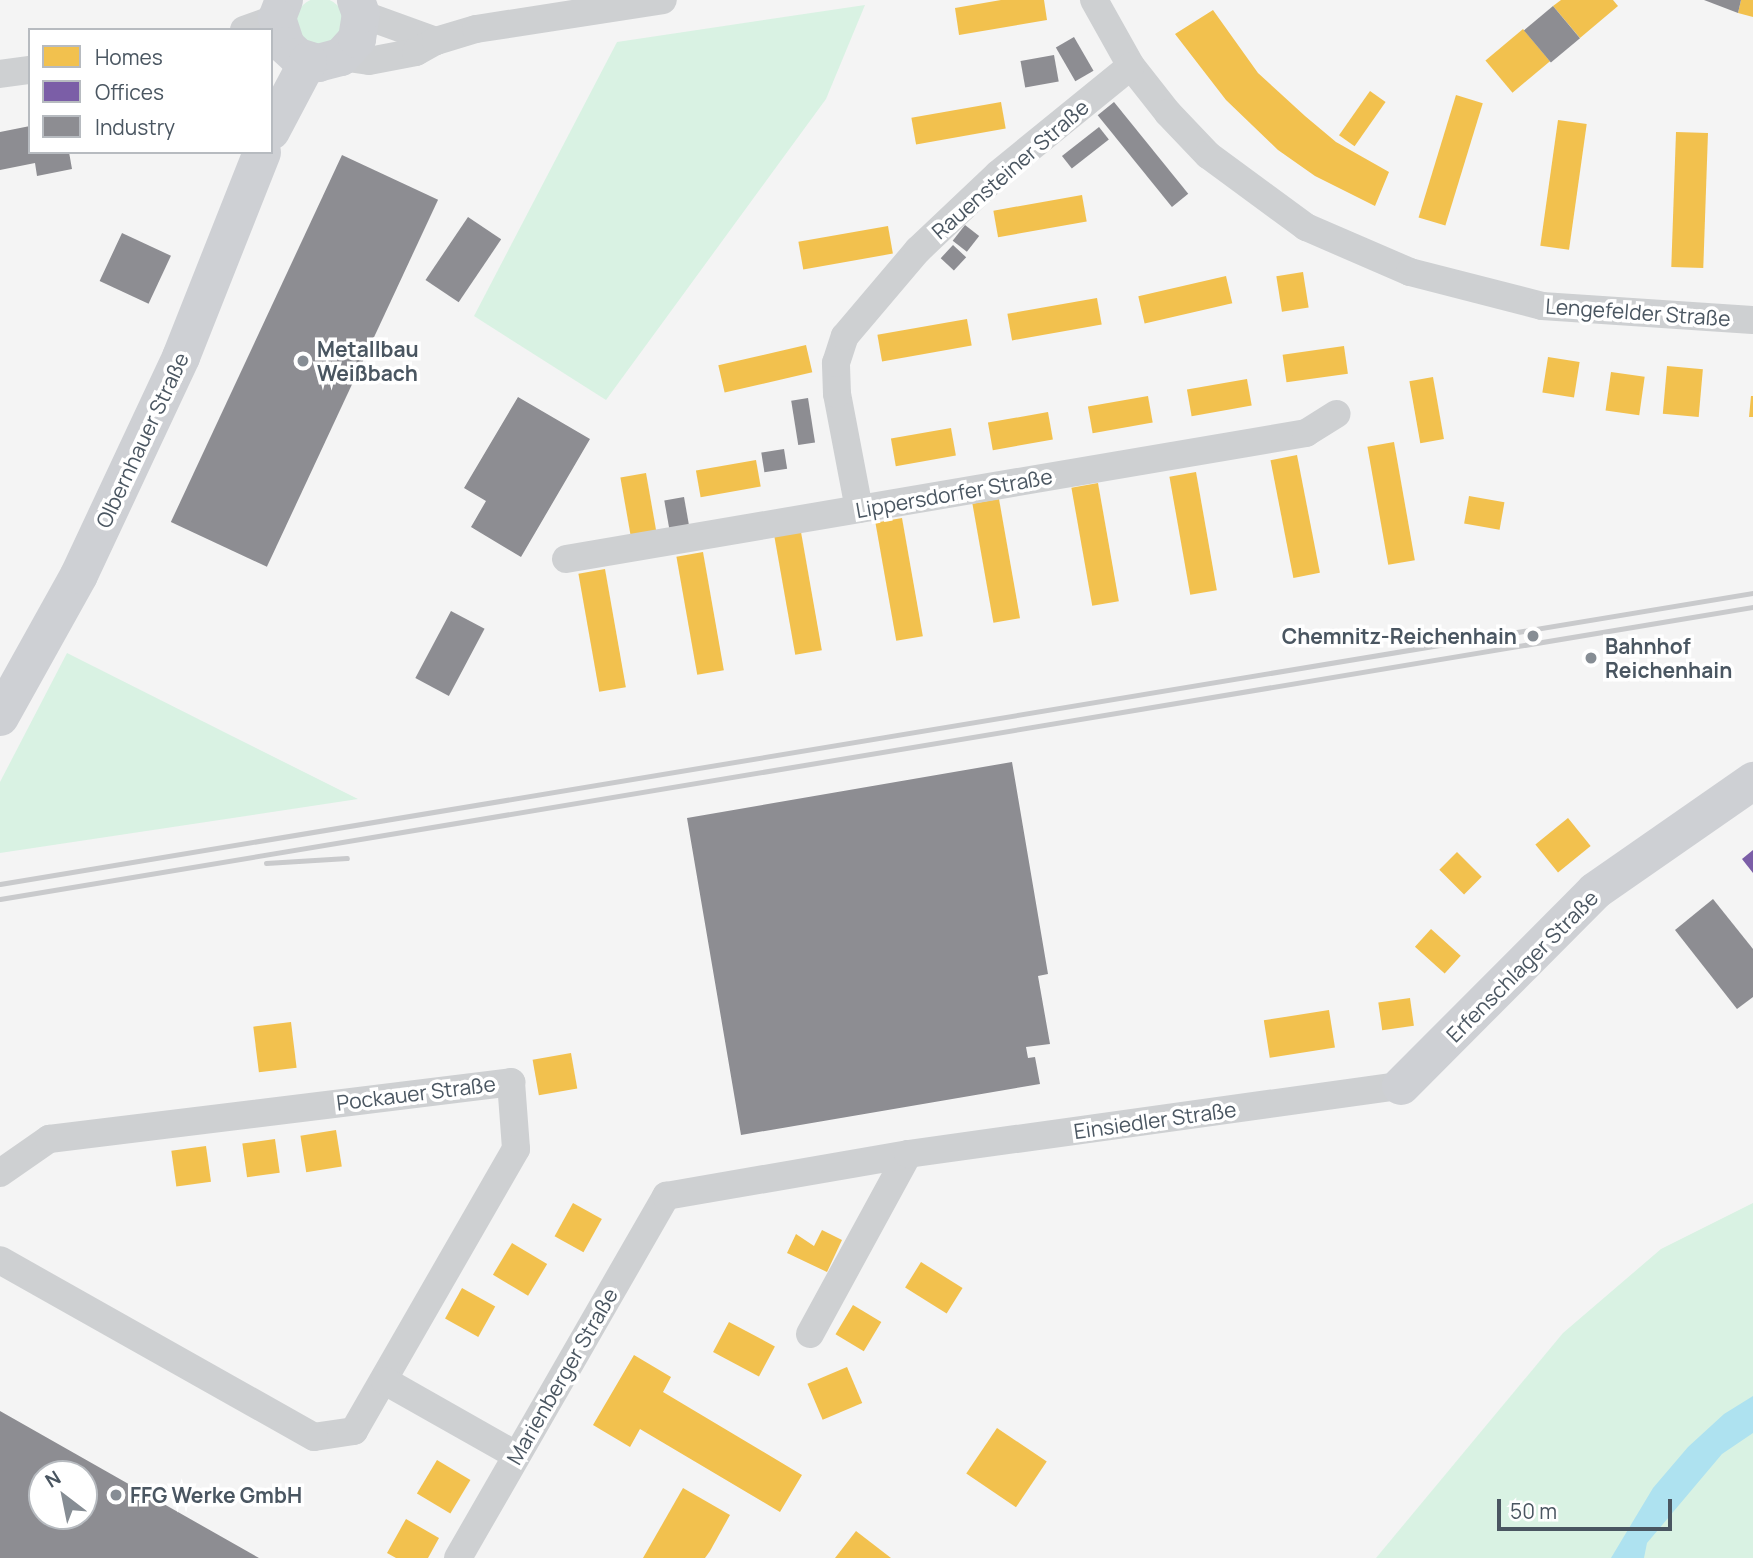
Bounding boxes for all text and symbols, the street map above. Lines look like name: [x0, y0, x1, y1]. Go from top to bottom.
legend: [28, 28, 273, 154]
text: Homes: [95, 43, 163, 71]
text: Offices: [95, 78, 164, 106]
street label: Rauensteiner Straße: [926, 94, 1094, 244]
text: Industry: [95, 113, 175, 141]
street label: Lengefelder Straße: [1545, 293, 1731, 331]
place label: Metallbau Weißbach: [317, 336, 419, 386]
street label: Olbernhauer Straße: [90, 348, 194, 532]
marker: Metallbau Weißbach: [295, 353, 311, 369]
street label: Lippersdorfer Straße: [854, 463, 1054, 523]
place label: Chemnitz-Reichenhain: [1282, 623, 1517, 649]
marker: Chemnitz-Reichenhain: [1523, 626, 1543, 646]
place label: Bahnhof Reichenhain: [1605, 633, 1732, 683]
marker: Bahnhof Reichenhain: [1583, 650, 1599, 666]
street label: Erfenschlager Straße: [1441, 885, 1603, 1047]
street label: Pockauer Straße: [335, 1071, 497, 1115]
street label: Einsiedler Straße: [1072, 1096, 1238, 1144]
street label: Marienberger Straße: [501, 1283, 623, 1469]
north arrow: [28, 1460, 98, 1530]
text: N: [40, 1464, 66, 1494]
place label: FFG Werke GmbH: [130, 1482, 302, 1508]
scale bar: [1501, 1484, 1676, 1528]
marker: FFG Werke GmbH: [108, 1487, 124, 1503]
text: 50 m: [1510, 1497, 1557, 1525]

